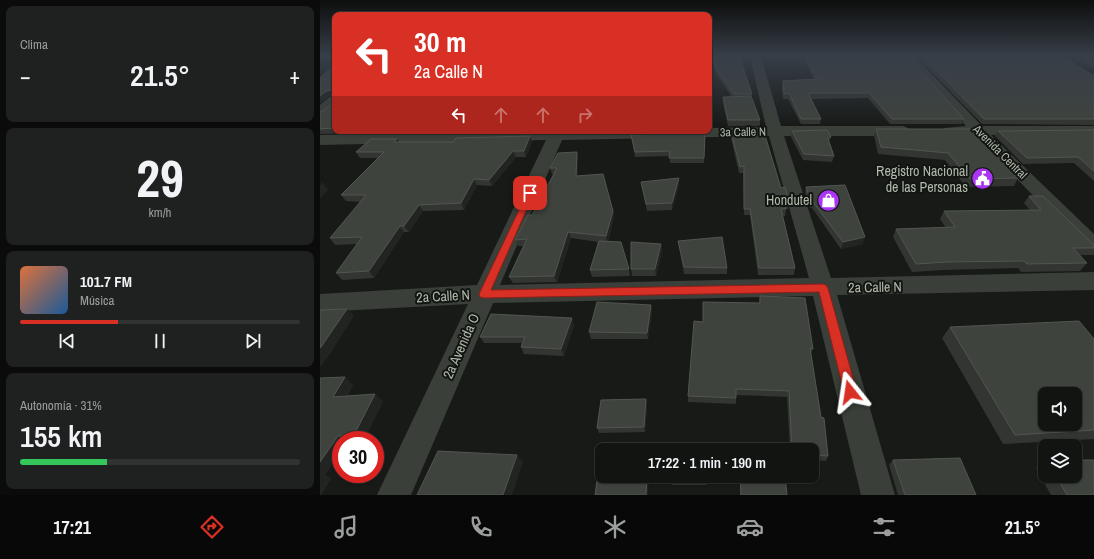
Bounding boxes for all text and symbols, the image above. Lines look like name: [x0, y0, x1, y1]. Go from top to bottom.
text: 30 m: [414, 23, 466, 61]
icon: left: [348, 28, 400, 80]
text: Clima: [20, 36, 48, 53]
text: 21.5°: [130, 55, 190, 95]
text: 2a Calle N: [414, 59, 483, 84]
text: −: [20, 61, 31, 91]
text: +: [289, 61, 300, 91]
icon: left: [448, 104, 470, 126]
icon: ahead: [490, 104, 512, 126]
icon: ahead: [532, 104, 554, 126]
icon: right: [574, 104, 596, 126]
street label: Avenida Central: [969, 121, 1031, 183]
street label: 3a Calle N: [720, 124, 766, 140]
text: 29: [136, 143, 184, 213]
place label: Registro Nacional de las Personas: [876, 162, 968, 196]
public building icon: Registro Nacional de las Personas: [970, 166, 996, 192]
pin: [513, 176, 547, 210]
icon: arrive: [519, 182, 541, 204]
shop icon: Hondutel: [815, 187, 841, 213]
place label: Hondutel: [766, 191, 812, 209]
text: km/h: [148, 204, 172, 221]
text: 101.7 FM: [80, 271, 132, 292]
street label: 2a Calle N: [848, 278, 902, 296]
street label: 2a Calle N: [416, 286, 470, 306]
text: Música: [80, 292, 114, 309]
street label: 2a Avenida O: [439, 311, 483, 381]
icon: previous: [56, 330, 78, 352]
icon: pause: [149, 330, 171, 352]
icon: next: [242, 330, 264, 352]
position arrow: [829, 371, 871, 413]
map controls: [1038, 387, 1082, 483]
button: sound: [1038, 387, 1082, 431]
text: Autonomía · 31%: [20, 397, 102, 414]
text: 155 km: [20, 416, 102, 456]
speed limit sign: 30: [332, 431, 384, 483]
button: layers: [1038, 439, 1082, 483]
text: 17:22 · 1 min · 190 m: [648, 452, 766, 473]
icon: directions: [198, 513, 226, 541]
icon: music: [332, 513, 360, 541]
icon: phone: [467, 513, 495, 541]
icon: climate: [601, 513, 629, 541]
icon: car: [736, 513, 764, 541]
icon: filters: [870, 513, 898, 541]
text: 17:21: [53, 515, 91, 540]
text: 21.5°: [1005, 515, 1041, 540]

